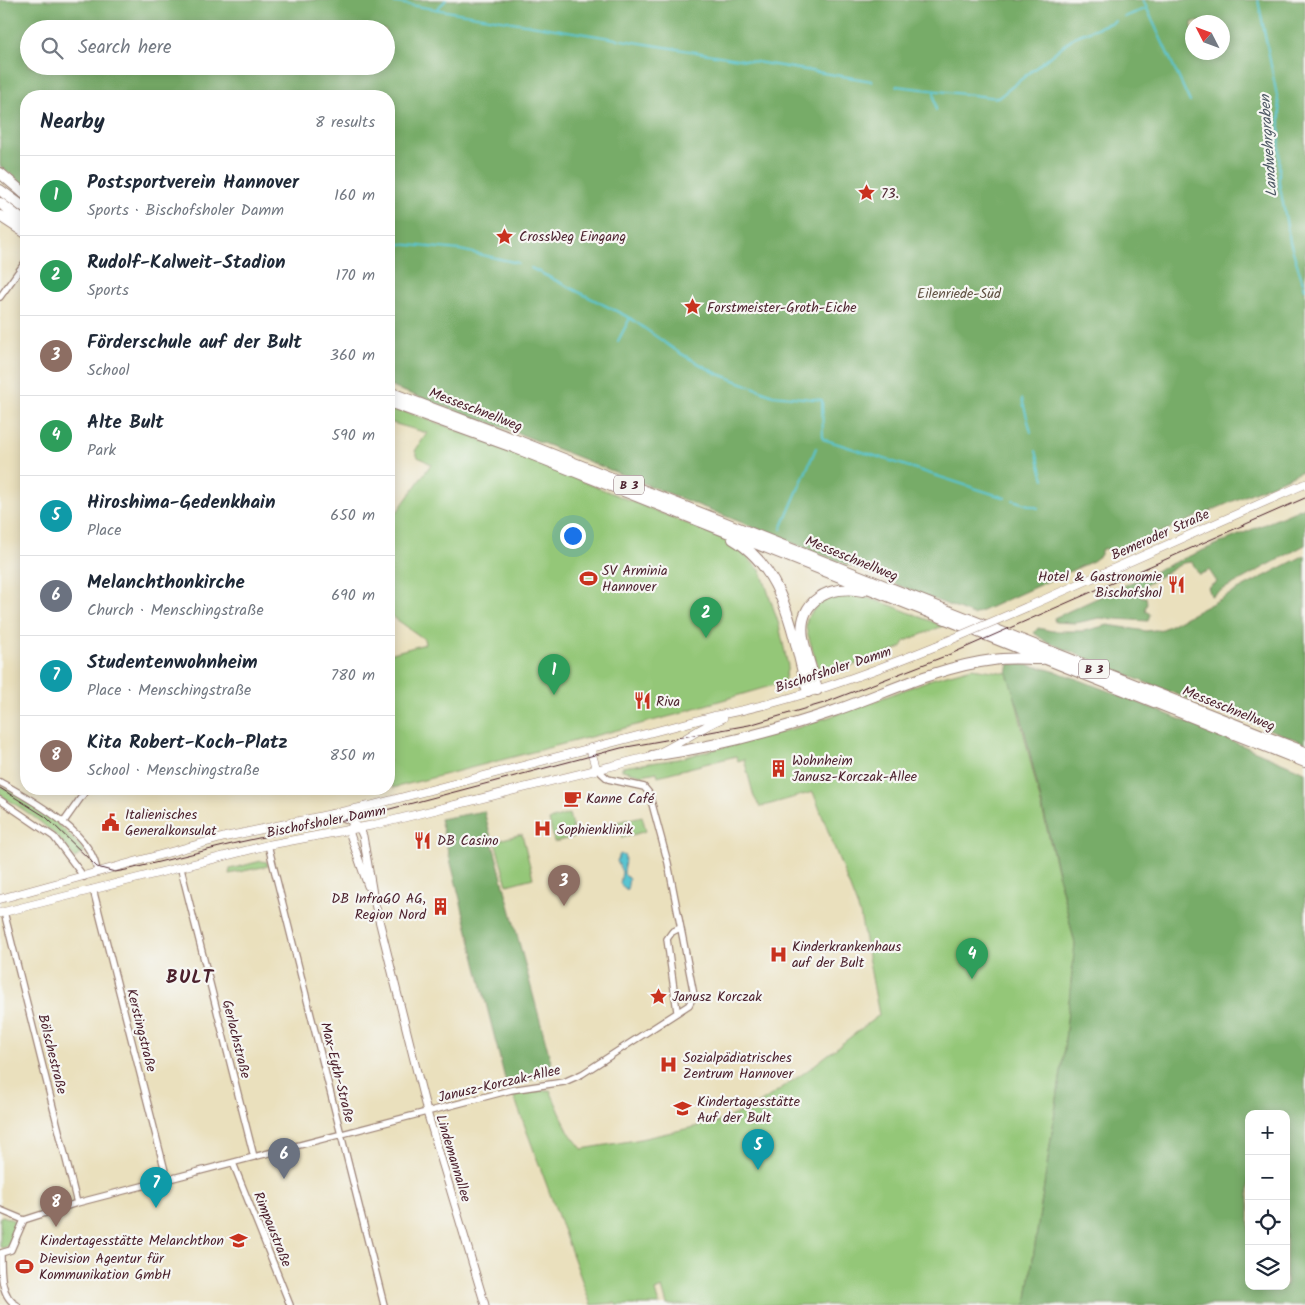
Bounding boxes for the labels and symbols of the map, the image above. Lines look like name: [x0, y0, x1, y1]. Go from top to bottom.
north arrow: [1185, 15, 1230, 60]
water label: Landwehrgraben: [1253, 93, 1285, 198]
place icon: 73.: [857, 183, 877, 203]
place label: 73.: [881, 183, 899, 205]
place icon: CrossWeg Eingang: [495, 226, 515, 246]
place label: CrossWeg Eingang: [519, 226, 626, 248]
park label: Eilenriede-Süd: [917, 283, 1002, 305]
place icon: Forstmeister-Groth-Eiche: [683, 297, 703, 317]
place label: Forstmeister-Groth-Eiche: [707, 297, 857, 319]
street label: Messeschnellweg: [426, 382, 525, 438]
road number: B 3: [614, 476, 644, 494]
street label: Bemeroder Straße: [1108, 503, 1214, 566]
your location: [560, 523, 586, 549]
street label: Messeschnellweg: [802, 530, 901, 588]
place label: SV Arminia Hannover: [602, 560, 667, 598]
place label: Hotel & Gastronomie Bischofshol: [1038, 566, 1163, 604]
sports icon: SV Arminia Hannover: [578, 568, 598, 588]
restaurant icon: Hotel & Gastronomie Bischofshol: [1166, 574, 1186, 594]
pin: 2: [690, 597, 722, 638]
street label: Bischofsholer Damm: [772, 641, 894, 699]
pin: 1: [538, 654, 570, 695]
road number: B 3: [1079, 660, 1109, 679]
street label: Messeschnellweg: [1179, 680, 1278, 738]
restaurant icon: Riva: [632, 691, 652, 711]
place label: Riva: [656, 691, 680, 713]
place label: Wohnheim Janusz-Korczak-Allee: [792, 750, 918, 788]
building icon: Wohnheim Janusz-Korczak-Allee: [768, 758, 788, 778]
cafe icon: Kanne Café: [562, 788, 582, 808]
place label: Kanne Café: [586, 788, 655, 810]
street label: Bischofsholer Damm: [265, 800, 388, 844]
place label: Italienisches Generalkonsulat: [125, 804, 217, 842]
public building icon: Italienisches Generalkonsulat: [101, 812, 121, 832]
hospital icon: Sophienklinik: [533, 819, 553, 839]
place label: Sophienklinik: [557, 819, 633, 841]
restaurant icon: DB Casino: [413, 830, 433, 850]
place label: DB Casino: [437, 830, 499, 852]
pin: 3: [548, 865, 580, 906]
place label: DB InfraGO AG, Region Nord: [331, 888, 427, 926]
building icon: DB InfraGO AG, Region Nord: [430, 896, 450, 916]
place label: Kinderkrankenhaus auf der Bult: [792, 936, 901, 974]
pin: 4: [956, 938, 988, 979]
hospital icon: Kinderkrankenhaus auf der Bult: [768, 944, 788, 964]
district label: BULT: [166, 963, 215, 993]
street label: Kerstingstraße: [120, 986, 162, 1075]
place icon: Janusz Korczak: [648, 986, 668, 1006]
place label: Janusz Korczak: [672, 986, 762, 1008]
street label: Gerlachstraße: [216, 998, 257, 1082]
street label: Bölschestraße: [31, 1012, 73, 1097]
street label: Max-Eyth-Straße: [314, 1020, 360, 1125]
place label: Sozialpädiatrisches Zentrum Hannover: [683, 1047, 794, 1085]
hospital icon: Sozialpädiatrisches Zentrum Hannover: [659, 1055, 679, 1075]
street label: Janusz-Korczak-Allee: [436, 1059, 563, 1109]
place label: Kindertagesstätte Auf der Bult: [697, 1091, 801, 1129]
school or university icon: Kindertagesstätte Auf der Bult: [673, 1099, 693, 1119]
street label: Lindemannallee: [429, 1112, 477, 1205]
pin: 5: [742, 1129, 774, 1170]
pin: 6: [268, 1138, 300, 1179]
pin: 7: [140, 1167, 172, 1208]
pin: 8: [40, 1186, 72, 1227]
street label: Rimpaustraße: [247, 1188, 297, 1271]
place label: Kindertagesstätte Melanchthon: [40, 1230, 224, 1252]
school or university icon: Kindertagesstätte Melanchthon: [228, 1230, 248, 1250]
place label: Dievision Agentur für Kommunikation GmbH: [39, 1248, 171, 1286]
sports icon: Dievision Agentur für Kommunikation GmbH: [15, 1256, 35, 1276]

